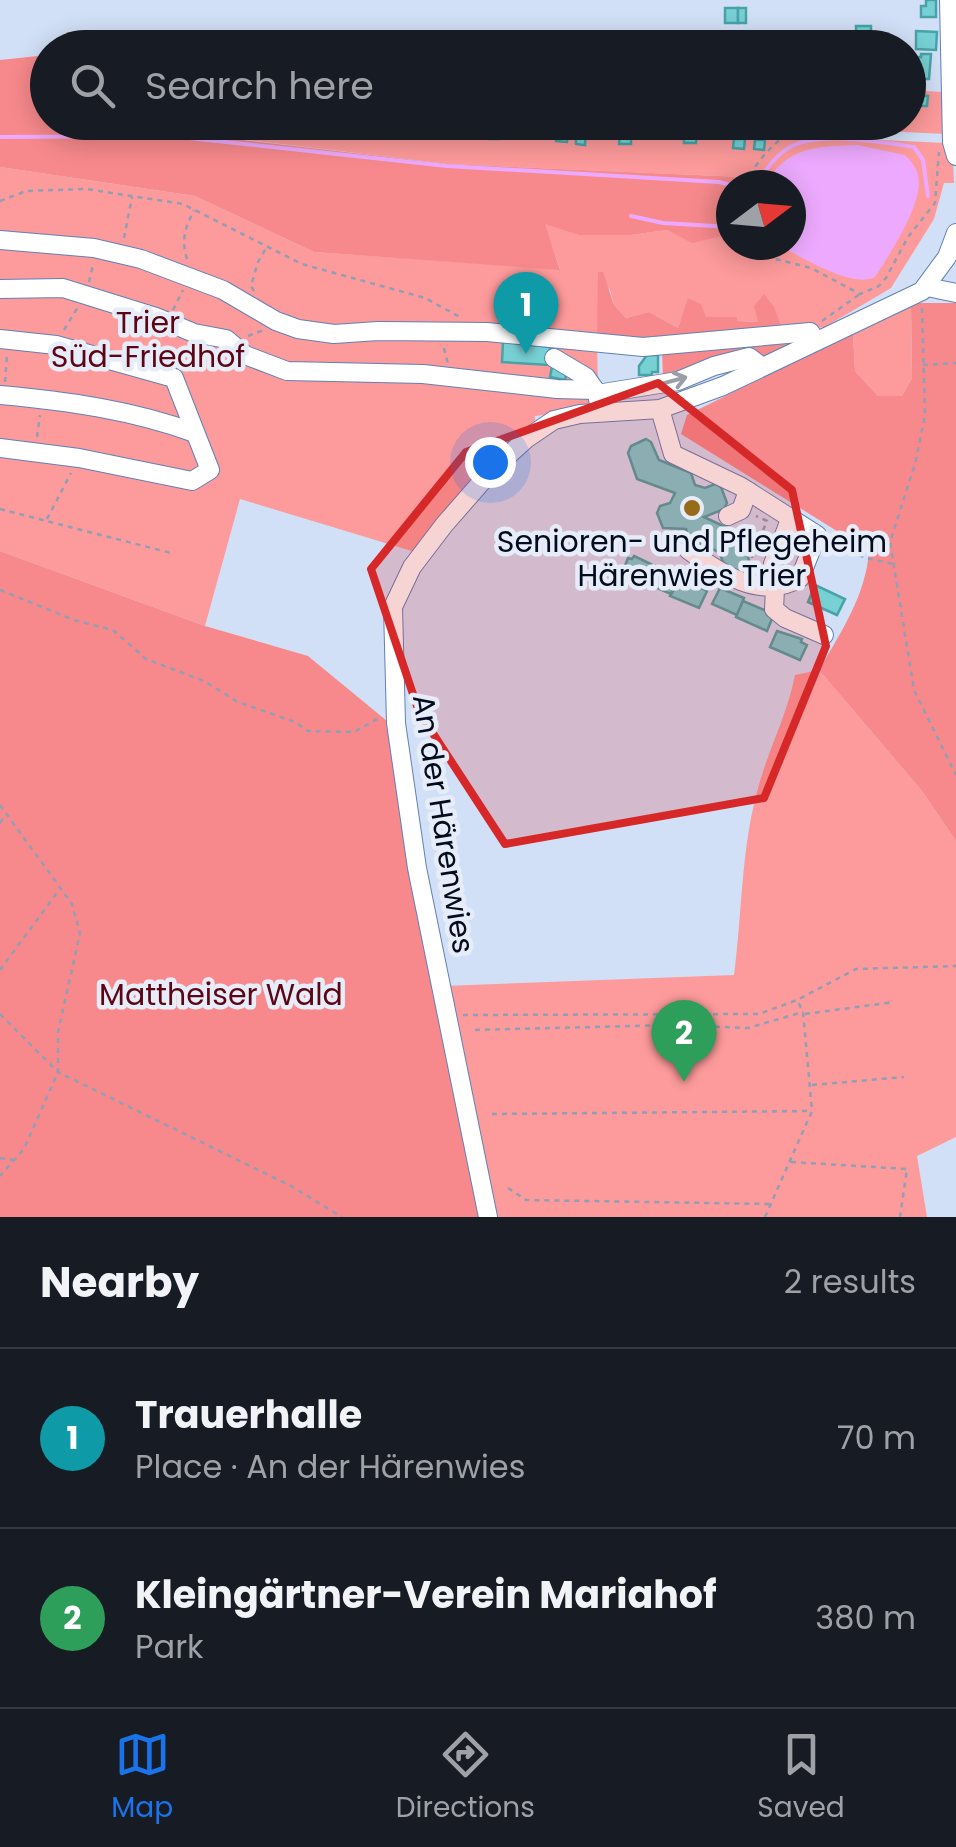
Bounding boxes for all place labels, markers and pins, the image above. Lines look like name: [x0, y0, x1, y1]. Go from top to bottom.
pin: 1: [494, 272, 558, 354]
marker: Senioren- und Pflegeheim Härenwies Trier: [681, 497, 703, 519]
place label: Senioren- und Pflegeheim Härenwies Trier: [497, 520, 887, 597]
pin: 2: [652, 1000, 716, 1082]

